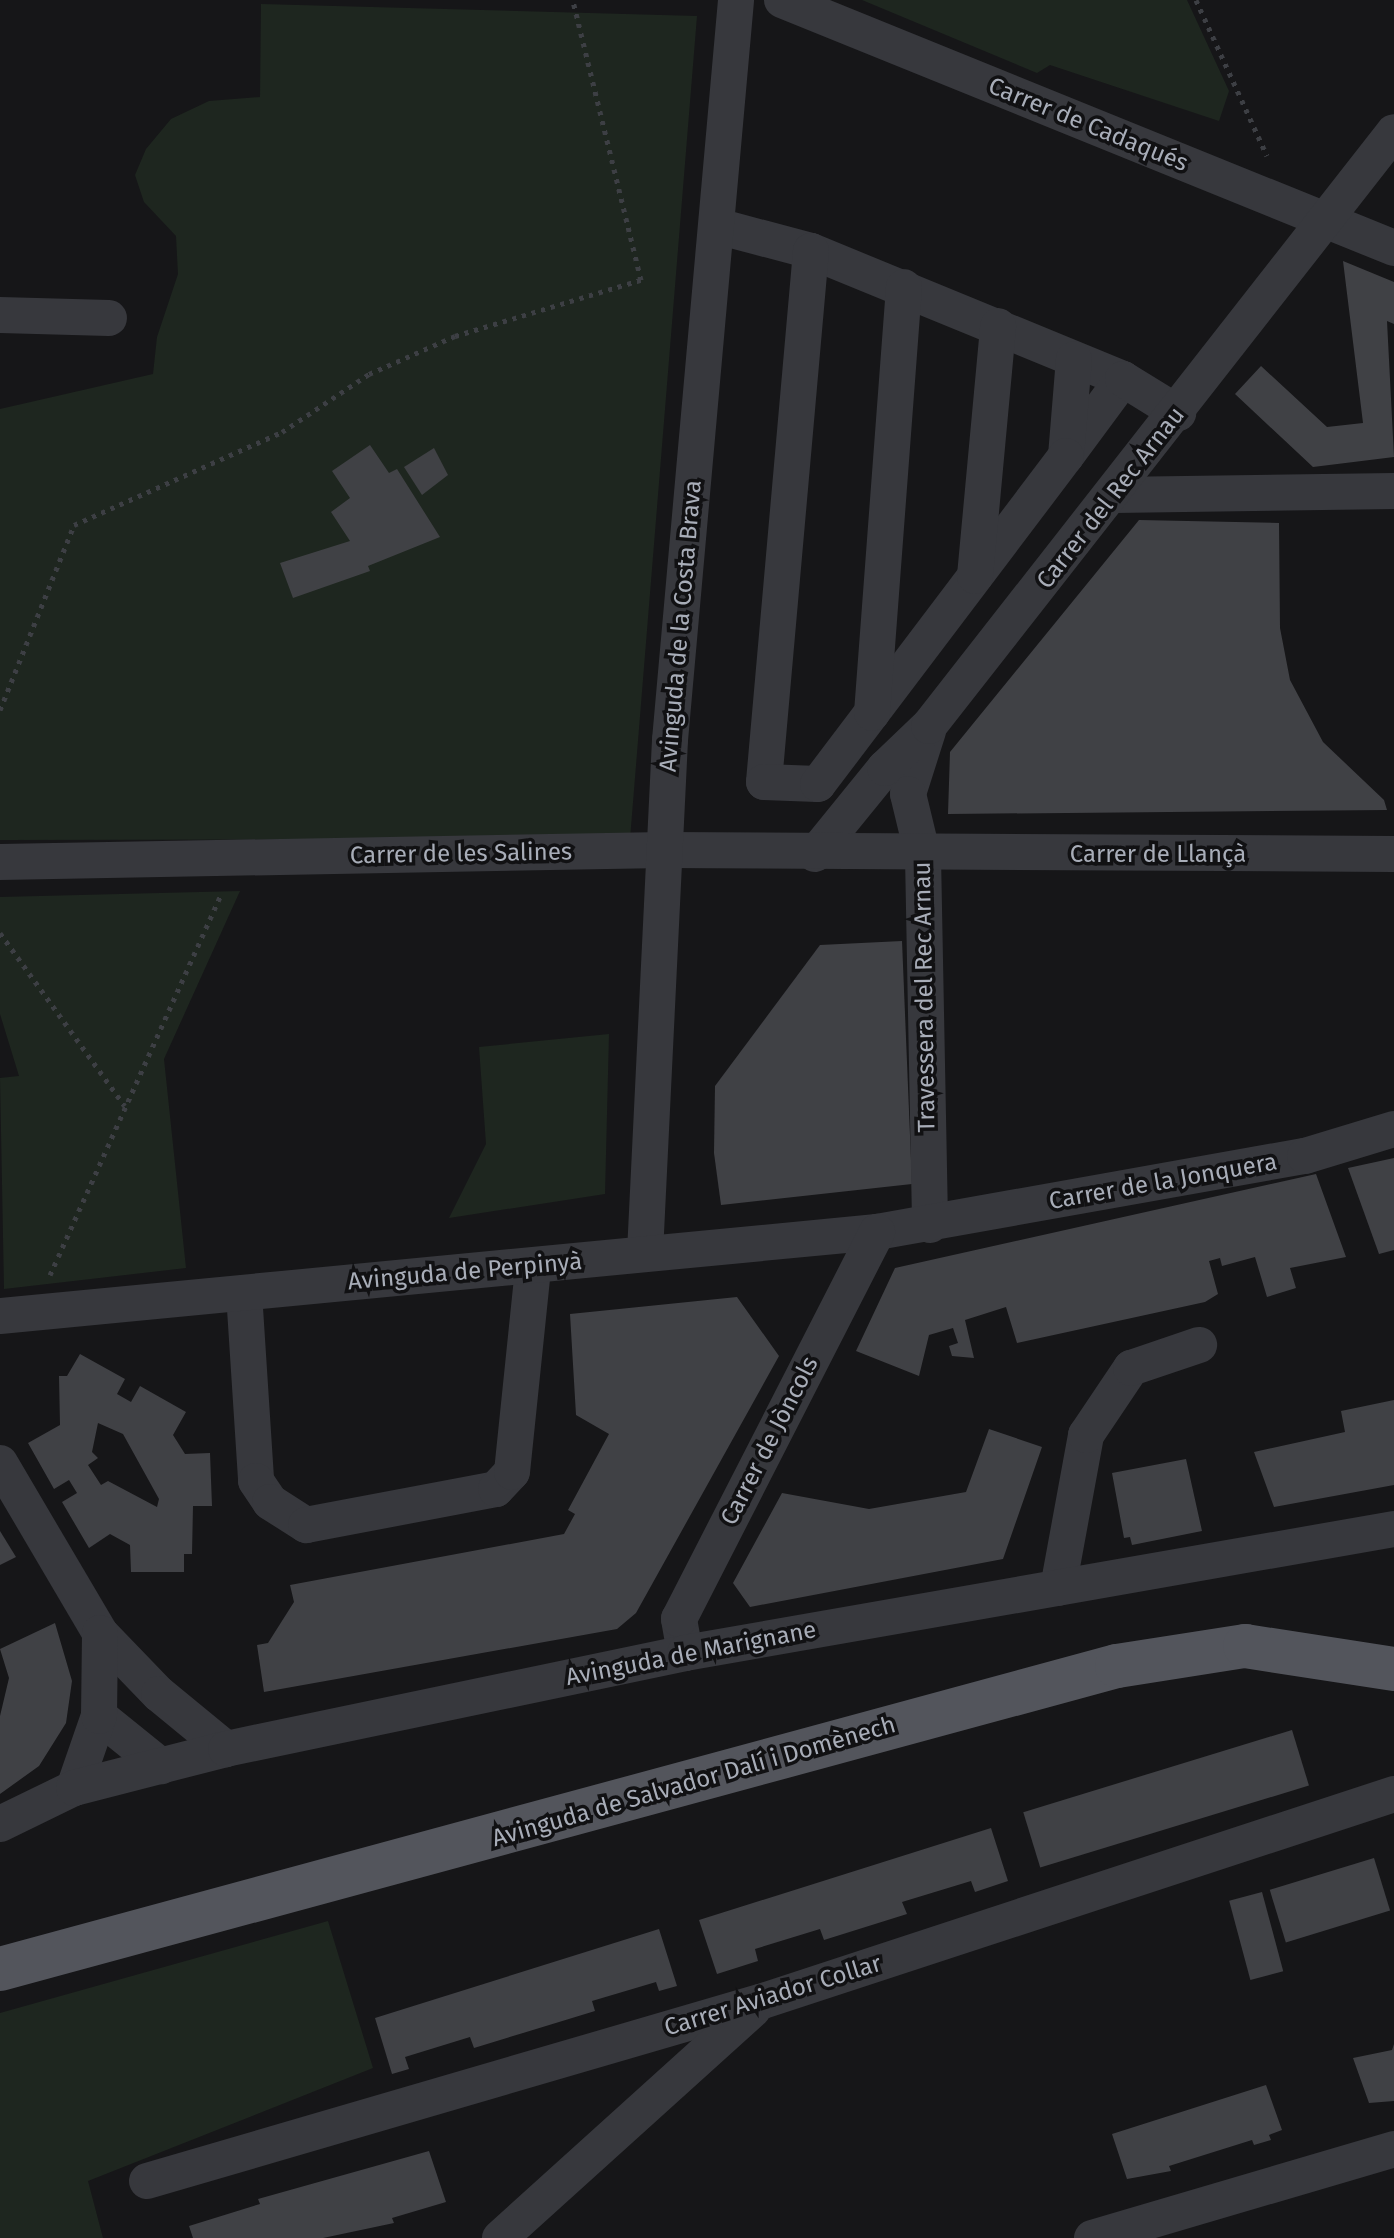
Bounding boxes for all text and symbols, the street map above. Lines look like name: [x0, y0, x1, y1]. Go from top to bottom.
street label: Carrer de Cadaqués: [984, 72, 1192, 178]
street label: Carrer del Rec Arnau: [1031, 401, 1191, 595]
street label: Avinguda de la Costa Brava: [654, 479, 708, 773]
street label: Carrer de les Salines: [350, 838, 572, 870]
street label: Carrer de Llançà: [1070, 841, 1246, 869]
street label: Travessera del Rec Arnau: [908, 861, 942, 1133]
street label: Carrer de la Jonquera: [1047, 1148, 1279, 1216]
street label: Avinguda de Perpinyà: [347, 1247, 583, 1297]
street label: Carrer de Jòncols: [715, 1352, 825, 1530]
street label: Avinguda de Marignane: [563, 1616, 819, 1692]
street label: Avinguda de Salvador Dalí i Domènech: [489, 1710, 899, 1854]
street label: Carrer Aviador Collar: [661, 1949, 885, 2043]

